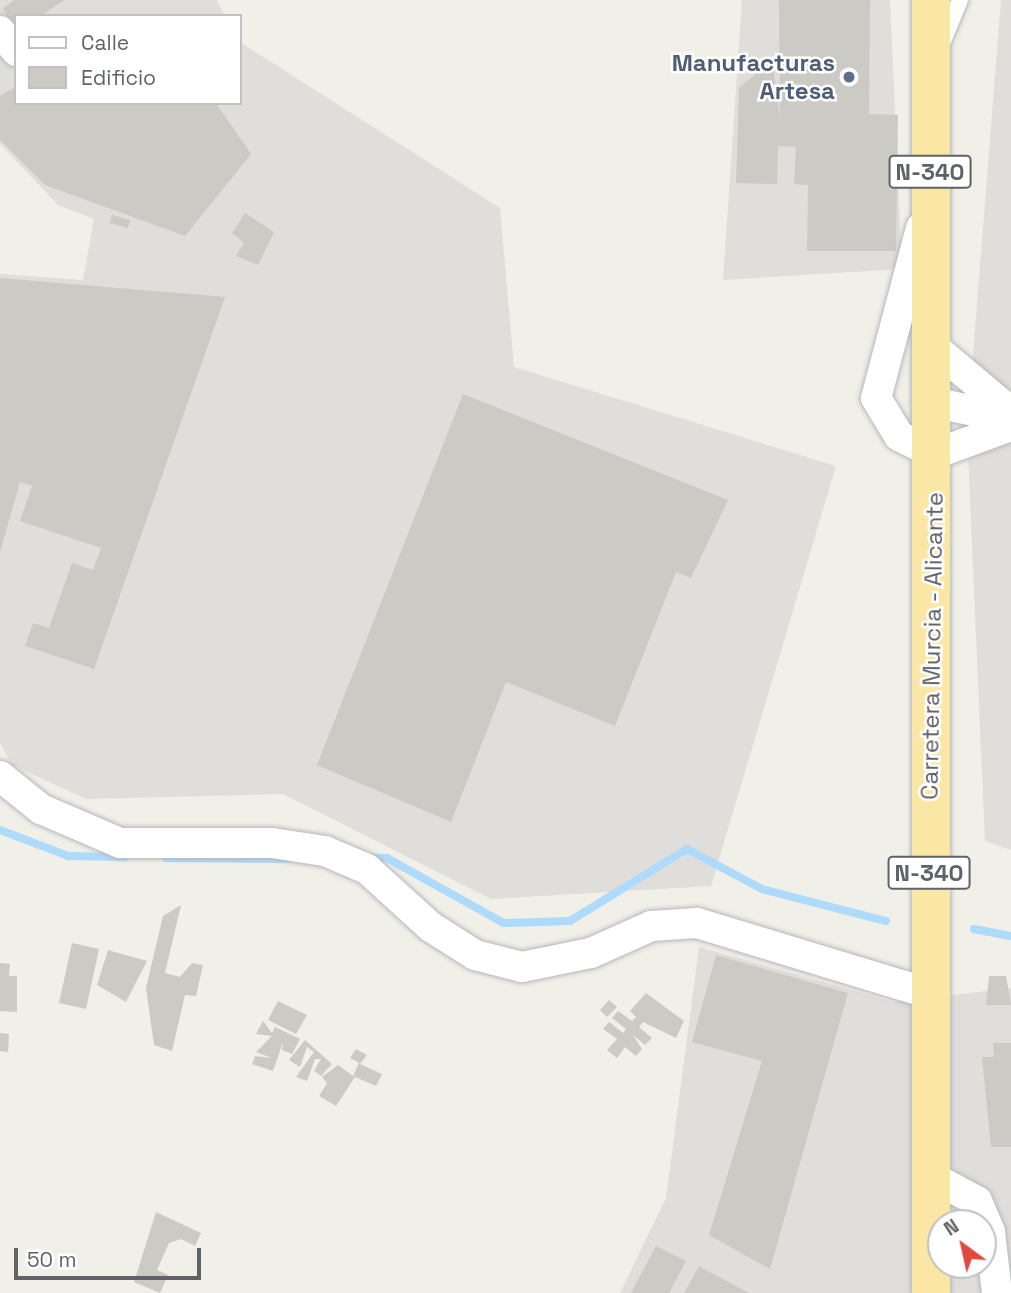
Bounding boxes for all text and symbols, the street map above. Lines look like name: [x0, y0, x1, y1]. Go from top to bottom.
legend: [14, 14, 242, 105]
text: Calle: [81, 29, 129, 56]
place label: Manufacturas Artesa: [672, 49, 835, 105]
text: Edificio: [81, 64, 156, 91]
marker: Manufacturas Artesa: [841, 69, 857, 85]
road number: N-340: [888, 153, 972, 192]
street label: Carretera Murcia - Alicante: [915, 491, 949, 801]
road number: N-340: [887, 853, 971, 892]
north arrow: [927, 1209, 997, 1279]
text: N: [939, 1214, 964, 1242]
scale bar: [18, 1234, 205, 1278]
text: 50 m: [27, 1246, 77, 1273]

